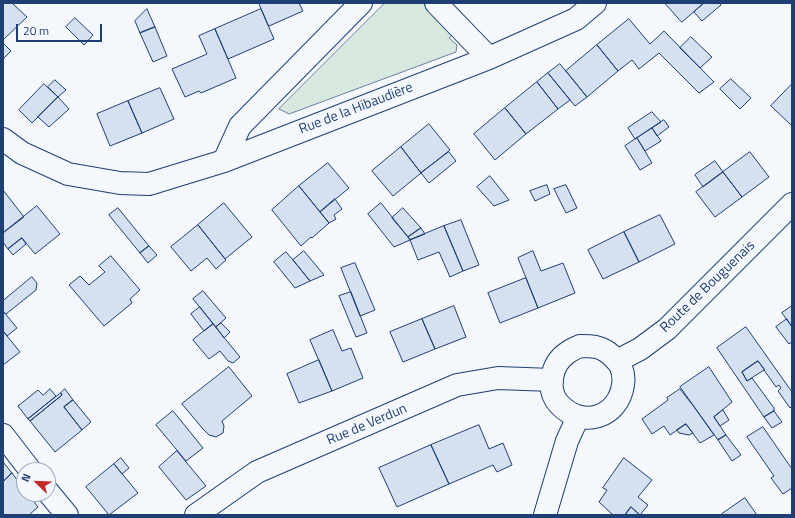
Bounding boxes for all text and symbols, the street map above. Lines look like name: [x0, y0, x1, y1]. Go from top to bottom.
scale bar: [18, 16, 104, 42]
text: 20 m: [23, 21, 49, 40]
street label: Rue de la Hibaudière: [297, 80, 415, 138]
street label: Route de Bouguenais: [657, 237, 759, 337]
street label: Rue de Verdun: [324, 401, 410, 449]
north arrow: [16, 462, 56, 502]
text: N: [17, 471, 35, 484]

